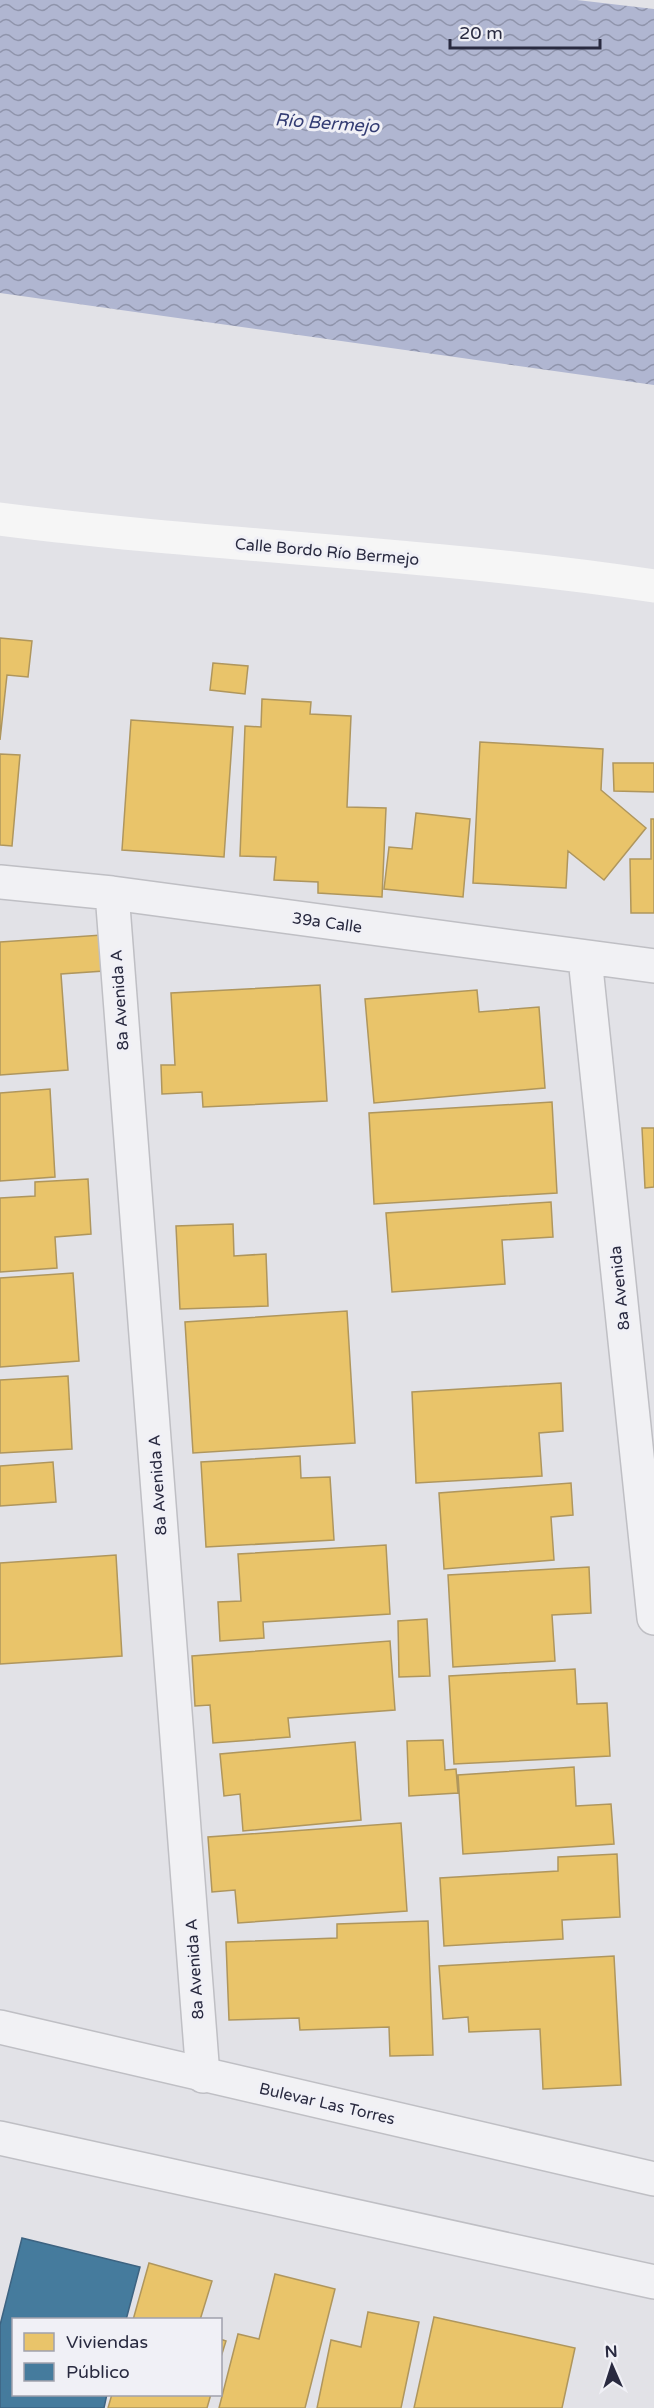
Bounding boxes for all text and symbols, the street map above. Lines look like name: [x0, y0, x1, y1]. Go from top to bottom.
scale bar: [450, 12, 600, 50]
text: 20 m: [459, 22, 503, 44]
water label: Río Bermejo: [274, 108, 381, 138]
street label: Calle Bordo Río Bermejo: [234, 534, 420, 570]
street label: 39a Calle: [291, 908, 363, 938]
street label: 8a Avenida A: [107, 949, 133, 1051]
street label: 8a Avenida: [606, 1245, 634, 1331]
street label: 8a Avenida A: [145, 1434, 171, 1536]
street label: 8a Avenida A: [182, 1918, 208, 2020]
street label: Bulevar Las Torres: [257, 2079, 397, 2129]
legend: [12, 2318, 222, 2396]
text: Viviendas: [66, 2331, 148, 2353]
north arrow: [582, 2336, 642, 2396]
text: N: [604, 2342, 618, 2362]
text: Público: [66, 2361, 130, 2383]

